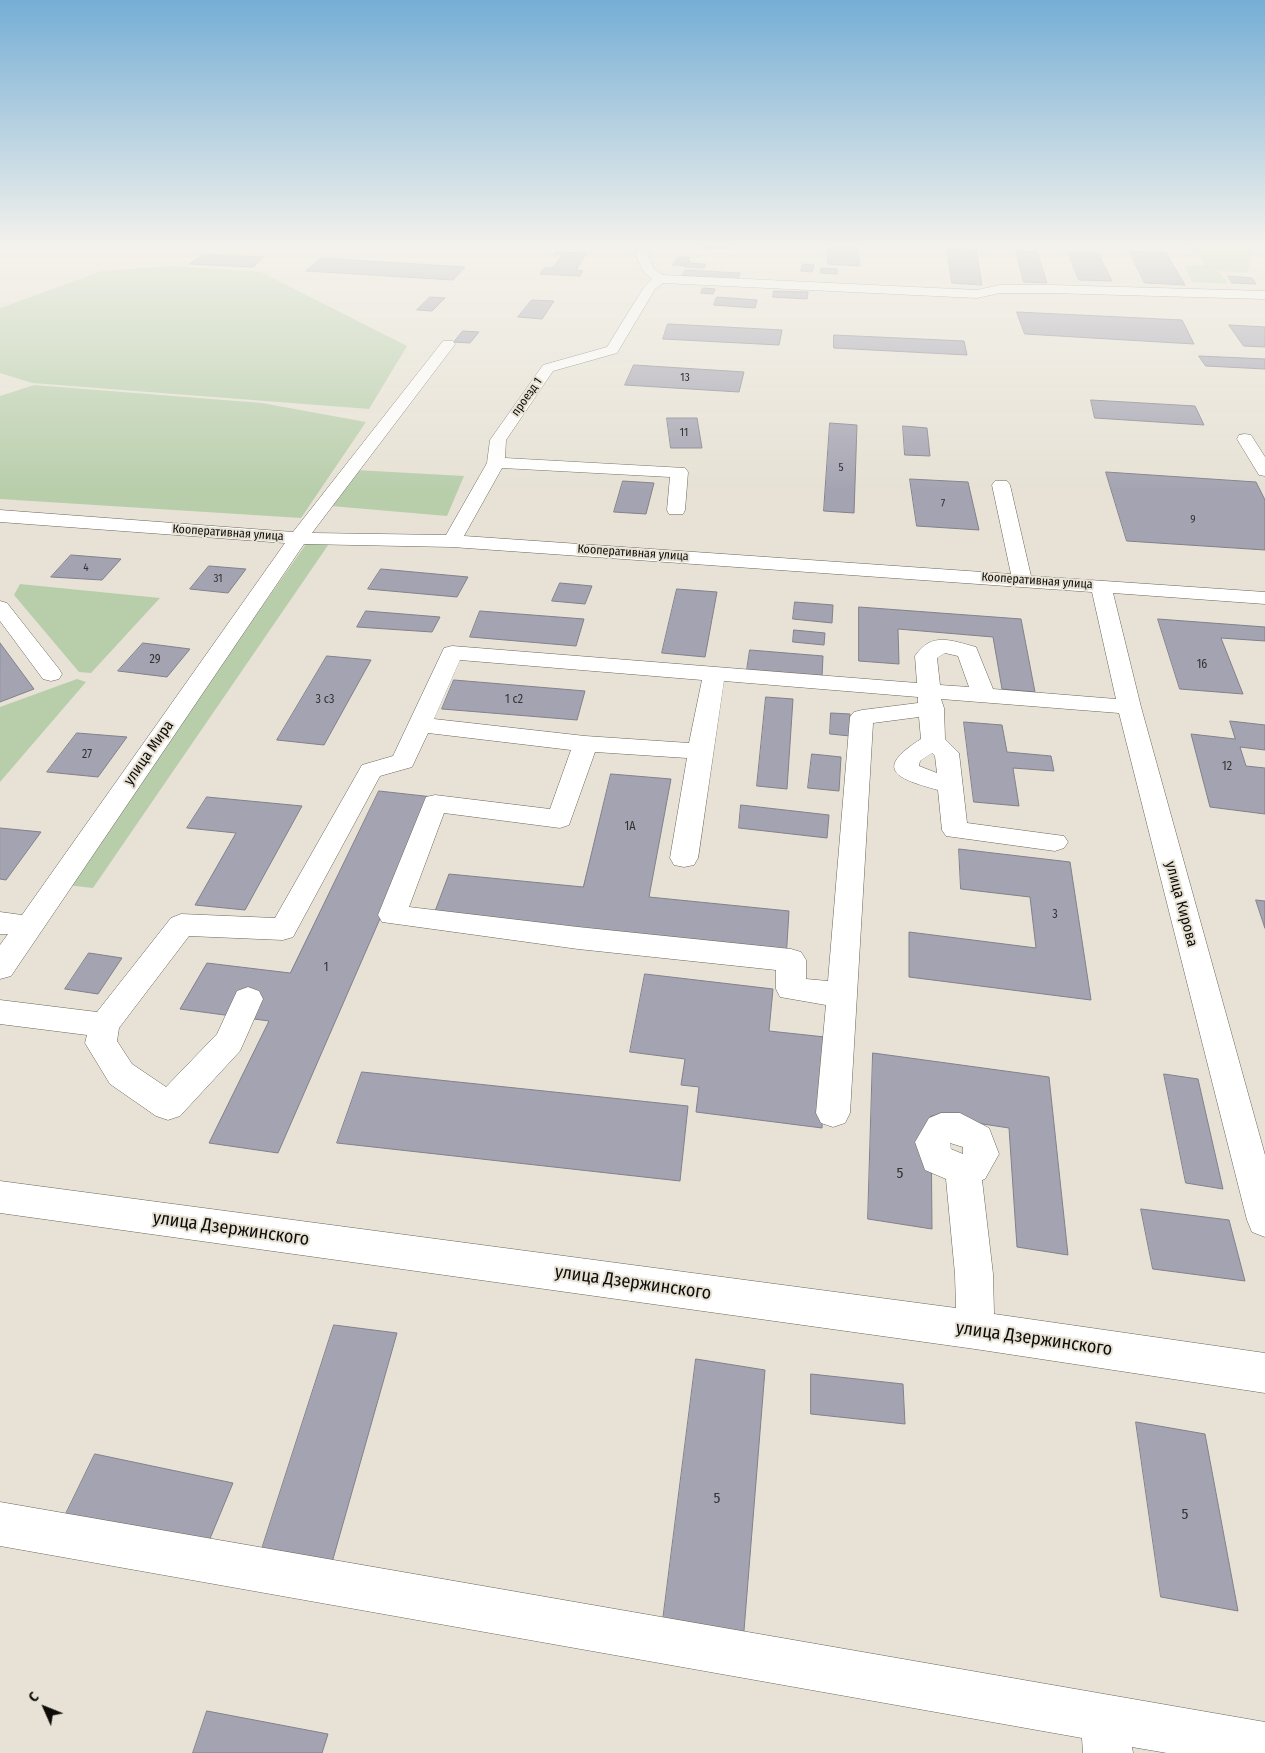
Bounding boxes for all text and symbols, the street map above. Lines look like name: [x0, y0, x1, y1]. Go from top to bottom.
house number: 13: [680, 371, 690, 385]
street label: проезд 1: [509, 375, 545, 419]
house number: 11: [680, 426, 688, 440]
house number: 5: [838, 461, 844, 475]
house number: 7: [941, 497, 945, 511]
house number: 9: [1190, 513, 1196, 527]
street label: Кооперативная улица: [172, 522, 284, 544]
street label: Кооперативная улица: [577, 542, 689, 564]
house number: 4: [83, 561, 89, 575]
street label: Кооперативная улица: [981, 570, 1093, 592]
house number: 31: [214, 572, 222, 586]
house number: 29: [149, 653, 161, 667]
house number: 16: [1197, 658, 1207, 672]
house number: 3 с3: [316, 693, 334, 707]
house number: 1 с2: [505, 693, 523, 707]
street label: улица Мира: [120, 717, 178, 789]
house number: 27: [82, 748, 92, 762]
house number: 12: [1222, 760, 1232, 774]
house number: 1А: [625, 820, 635, 834]
street label: улица Кирова: [1161, 859, 1201, 949]
house number: 3: [1052, 908, 1058, 922]
house number: 1: [324, 961, 328, 975]
house number: 5: [897, 1165, 903, 1183]
street label: улица Дзержинского: [151, 1207, 311, 1251]
street label: улица Дзержинского: [553, 1261, 713, 1305]
street label: улица Дзержинского: [954, 1317, 1114, 1361]
house number: 5: [714, 1490, 720, 1508]
house number: 5: [1182, 1506, 1188, 1524]
north arrow: [20, 1683, 70, 1733]
text: С: [25, 1689, 43, 1706]

